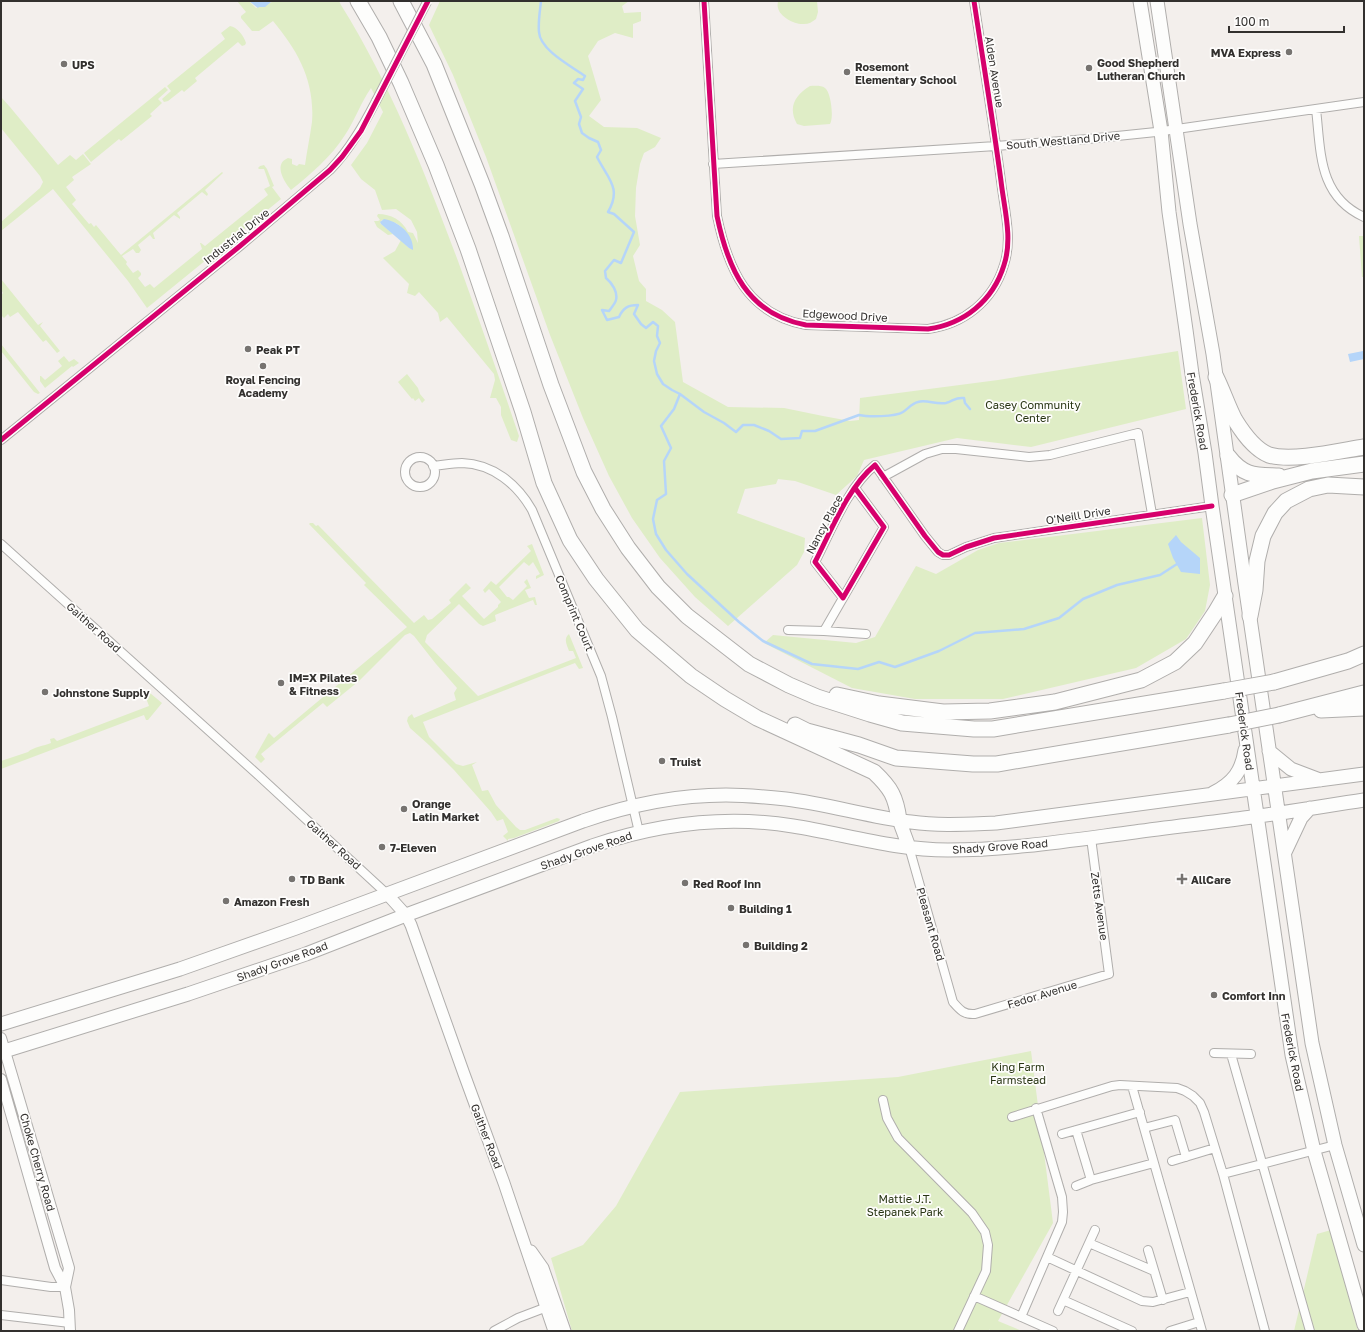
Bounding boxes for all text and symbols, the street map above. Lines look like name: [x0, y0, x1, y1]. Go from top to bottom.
scale bar: [1229, 8, 1344, 34]
text: 100 m: [1235, 14, 1269, 29]
street label: Alden Avenue: [983, 35, 1007, 109]
place label: MVA Express: [1211, 46, 1281, 59]
marker: MVA Express: [1284, 47, 1294, 57]
place label: Good Shepherd Lutheran Church: [1097, 56, 1186, 82]
place label: UPS: [72, 58, 95, 71]
marker: UPS: [59, 59, 69, 69]
place label: Rosemont Elementary School: [855, 60, 957, 86]
marker: Good Shepherd Lutheran Church: [1084, 63, 1094, 73]
marker: Rosemont Elementary School: [842, 67, 852, 77]
street label: South Westland Drive: [1006, 129, 1120, 151]
street label: Industrial Drive: [200, 206, 272, 266]
street label: Edgewood Drive: [802, 306, 888, 324]
place label: Peak PT: [256, 343, 300, 356]
marker: Peak PT: [243, 344, 253, 354]
marker: Royal Fencing Academy: [258, 361, 268, 371]
street label: Frederick Road: [1185, 371, 1211, 451]
place label: Royal Fencing Academy: [225, 373, 301, 399]
park label: Casey Community Center: [985, 398, 1081, 424]
street label: Nancy Place: [803, 492, 845, 556]
street label: O'Neill Drive: [1045, 503, 1111, 527]
street label: Comprint Court: [553, 573, 597, 653]
street label: Gaither Road: [64, 599, 124, 655]
place label: IM=X Pilates & Fitness: [289, 671, 357, 697]
marker: IM=X Pilates & Fitness: [276, 678, 286, 688]
place label: Johnstone Supply: [53, 686, 150, 699]
marker: Johnstone Supply: [40, 687, 50, 697]
street label: Frederick Road: [1233, 691, 1257, 771]
place label: Truist: [670, 755, 702, 768]
marker: Truist: [657, 756, 667, 766]
place label: Orange Latin Market: [412, 797, 480, 823]
marker: Orange Latin Market: [399, 804, 409, 814]
street label: Gaither Road: [304, 816, 364, 872]
street label: Shady Grove Road: [538, 828, 634, 872]
street label: Shady Grove Road: [952, 836, 1048, 856]
place label: 7-Eleven: [390, 841, 437, 854]
marker: 7-Eleven: [377, 842, 387, 852]
street label: Zetts Avenue: [1089, 871, 1111, 941]
place label: TD Bank: [300, 873, 346, 886]
marker: AllCare: [1176, 873, 1188, 885]
place label: AllCare: [1191, 873, 1231, 886]
marker: TD Bank: [287, 874, 297, 884]
place label: Red Roof Inn: [693, 877, 761, 890]
marker: Red Roof Inn: [680, 878, 690, 888]
street label: Pleasant Road: [914, 886, 948, 962]
place label: Amazon Fresh: [234, 895, 310, 908]
marker: Amazon Fresh: [221, 896, 231, 906]
place label: Building 1: [739, 902, 792, 915]
marker: Building 1: [726, 903, 736, 913]
street label: Shady Grove Road: [235, 938, 329, 984]
place label: Building 2: [754, 939, 808, 952]
marker: Building 2: [741, 940, 751, 950]
street label: Fedor Avenue: [1006, 977, 1078, 1011]
place label: Comfort Inn: [1222, 989, 1286, 1002]
marker: Comfort Inn: [1209, 990, 1219, 1000]
street label: Frederick Road: [1279, 1012, 1307, 1092]
park label: King Farm Farmstead: [990, 1060, 1046, 1086]
street label: Gaither Road: [469, 1102, 505, 1170]
street label: Choke Cherry Road: [18, 1111, 58, 1213]
park label: Mattie J.T. Stepanek Park: [867, 1192, 943, 1218]

